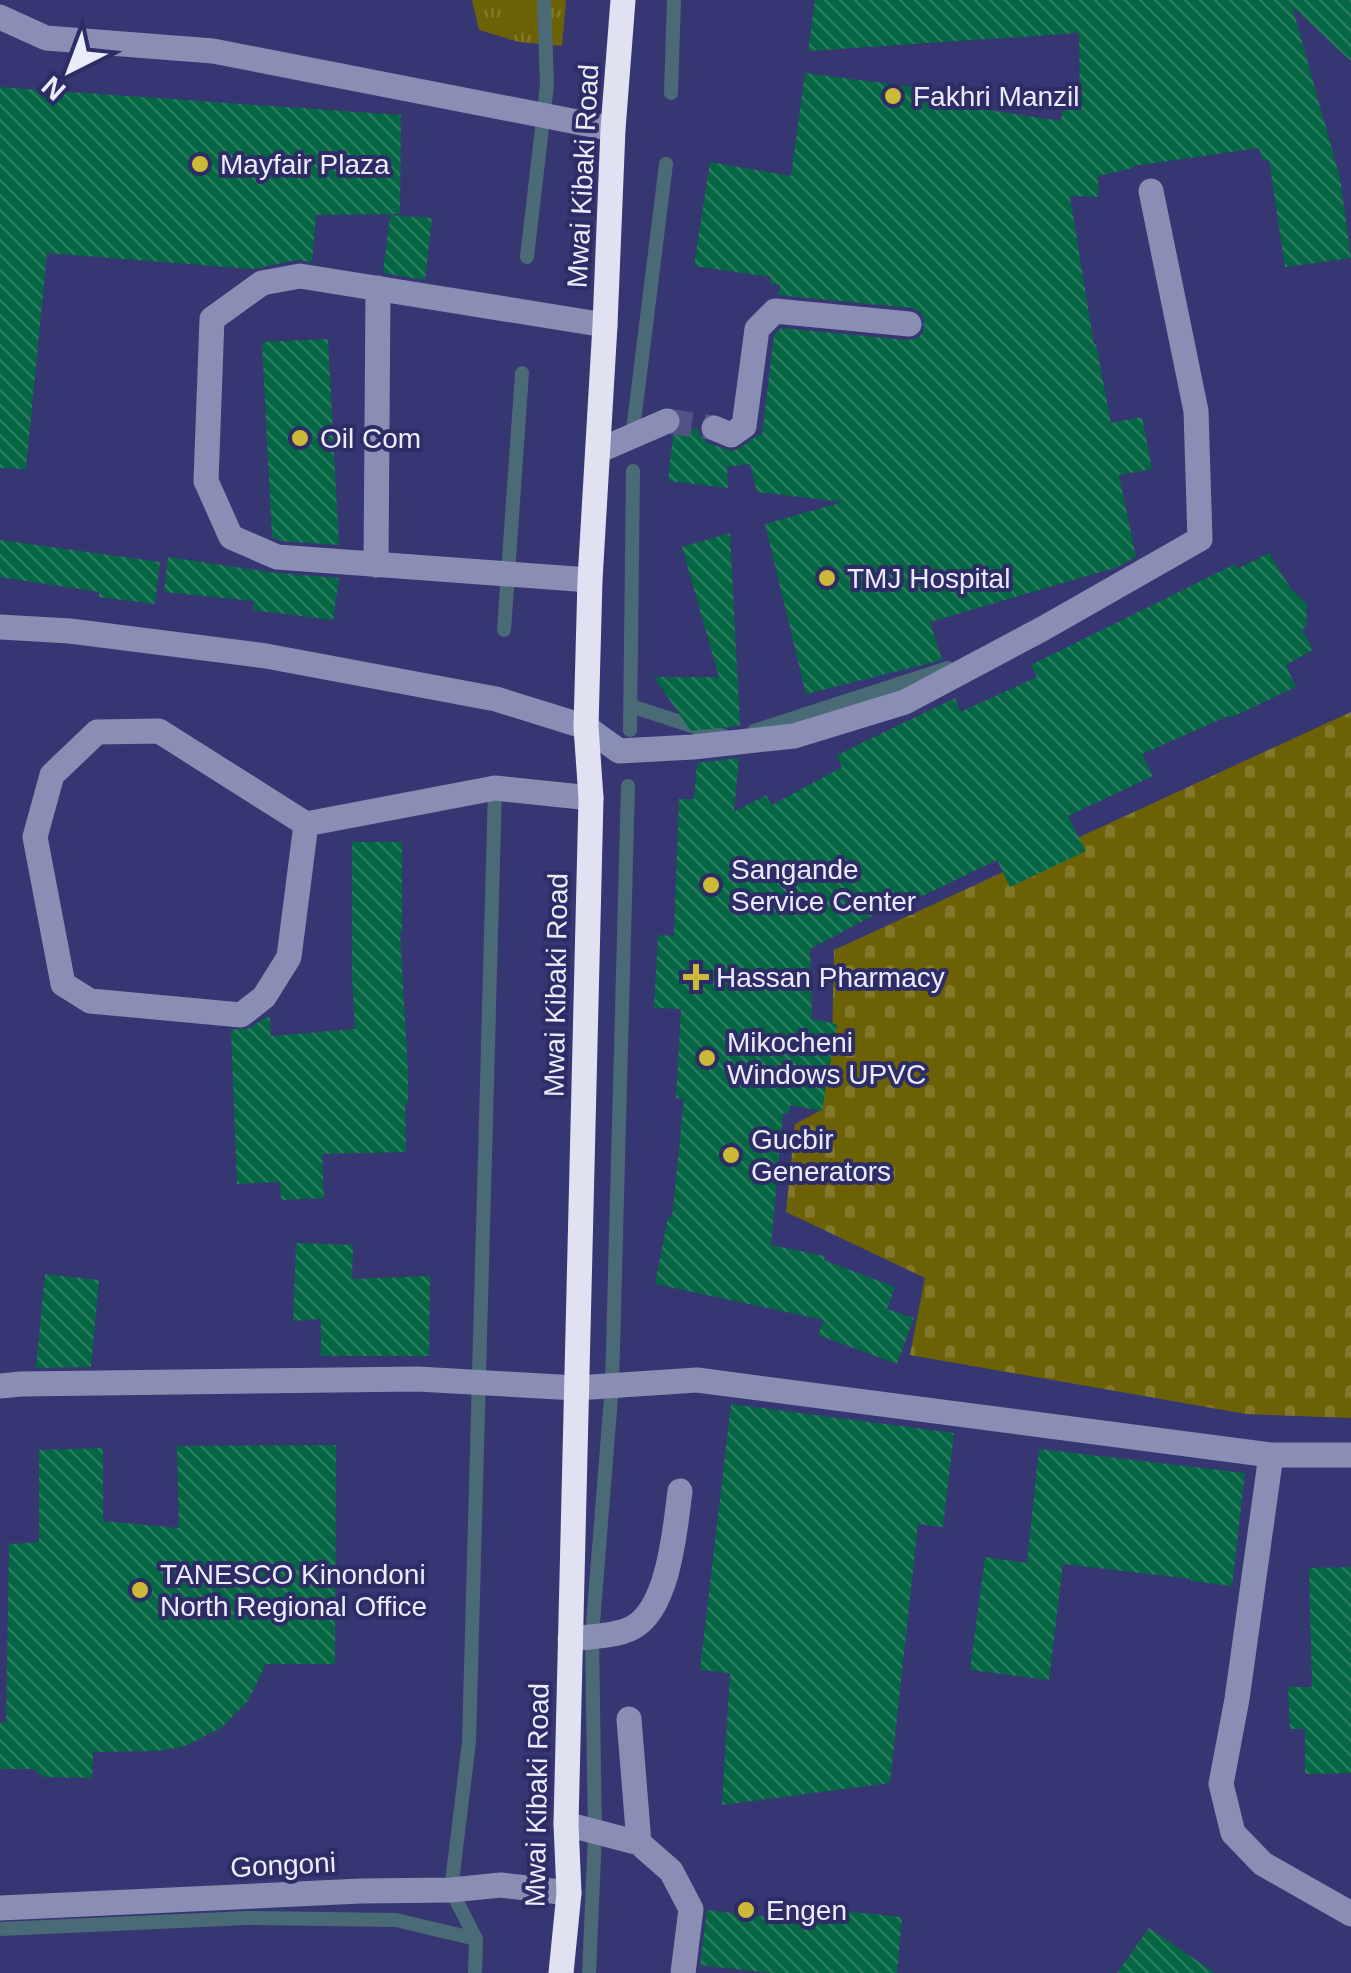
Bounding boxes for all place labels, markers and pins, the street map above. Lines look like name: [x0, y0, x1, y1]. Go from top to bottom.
place label: Fakhri Manzil: [913, 81, 1079, 112]
marker: Fakhri Manzil: [882, 85, 904, 107]
place label: Mayfair Plaza: [220, 149, 390, 180]
marker: Mayfair Plaza: [189, 153, 211, 175]
place label: Oil Com: [320, 423, 421, 454]
marker: Oil Com: [289, 427, 311, 449]
place label: TMJ Hospital: [847, 563, 1010, 594]
marker: TMJ Hospital: [816, 567, 838, 589]
place label: Sangande Service Center: [731, 854, 916, 917]
marker: Sangande Service Center: [700, 874, 722, 896]
place label: Hassan Pharmacy: [716, 962, 945, 993]
marker: Hassan Pharmacy: [685, 966, 707, 988]
place label: Mikocheni Windows UPVC: [727, 1027, 926, 1090]
marker: Mikocheni Windows UPVC: [696, 1047, 718, 1069]
place label: Gucbir Generators: [751, 1124, 891, 1187]
marker: Gucbir Generators: [720, 1144, 742, 1166]
place label: TANESCO Kinondoni North Regional Office: [160, 1559, 427, 1622]
marker: TANESCO Kinondoni North Regional Office: [129, 1579, 151, 1601]
place label: Engen: [766, 1895, 847, 1926]
marker: Engen: [735, 1899, 757, 1921]

